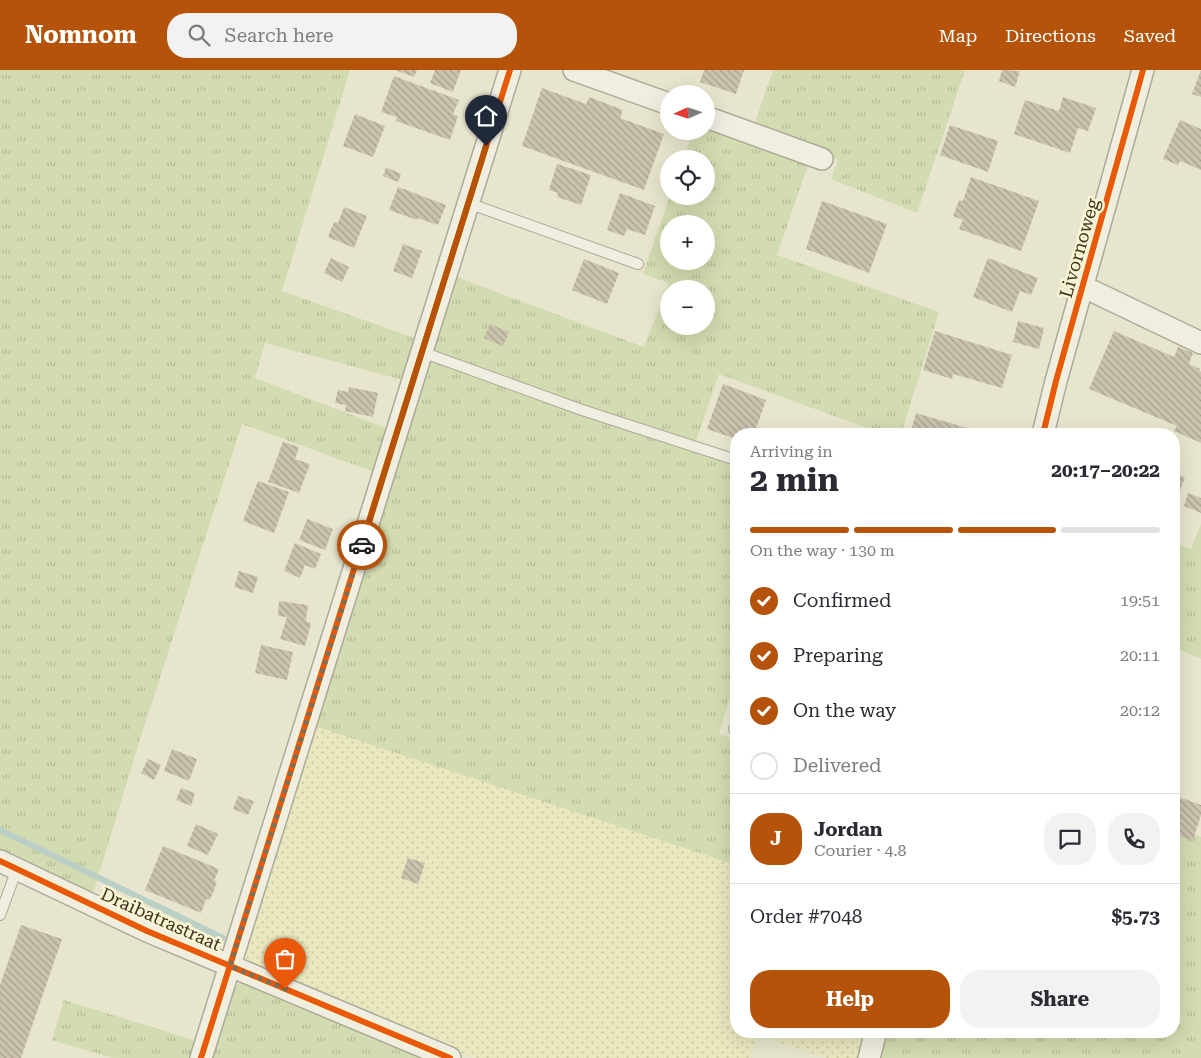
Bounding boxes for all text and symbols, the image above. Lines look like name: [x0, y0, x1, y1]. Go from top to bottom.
search box: [167, 13, 517, 58]
text: Nomnom: [25, 21, 137, 49]
icon: search: [185, 21, 213, 49]
text: Search here: [225, 24, 333, 47]
text: Map: [939, 25, 977, 46]
text: Directions: [1005, 25, 1096, 46]
text: Saved: [1124, 25, 1176, 46]
north arrow: [660, 85, 715, 140]
map controls: [660, 85, 715, 335]
pin: [465, 95, 507, 146]
icon: home: [472, 102, 500, 130]
button: locate: [660, 150, 715, 205]
street label: Livornoweg: [1055, 195, 1103, 300]
button: +: [660, 215, 715, 270]
button: −: [660, 280, 715, 335]
text: Arriving in: [750, 442, 833, 461]
text: 20:17–20:22: [1051, 459, 1160, 482]
text: 2 min: [750, 461, 839, 499]
courier: [337, 520, 387, 570]
icon: car: [348, 531, 376, 559]
text: On the way · 130 m: [750, 541, 895, 560]
icon: check: [750, 587, 778, 615]
text: Confirmed: [793, 589, 891, 612]
text: 19:51: [1120, 591, 1160, 610]
icon: check: [750, 642, 778, 670]
text: Preparing: [793, 644, 883, 667]
text: 20:11: [1120, 646, 1160, 665]
icon: check: [750, 697, 778, 725]
text: On the way: [793, 699, 896, 722]
text: 20:12: [1120, 701, 1160, 720]
text: Delivered: [793, 754, 881, 777]
button: chat: [1044, 813, 1096, 865]
button: phone: [1108, 813, 1160, 865]
text: Jordan: [814, 818, 883, 841]
text: J: [770, 827, 782, 850]
text: Courier · 4.8: [814, 841, 907, 860]
street label: Draibatrastraat: [97, 883, 225, 955]
text: Order #7048: [750, 905, 862, 928]
text: $5.73: [1111, 905, 1160, 928]
pin: [264, 938, 306, 989]
icon: bag: [271, 945, 299, 973]
button: Help: [750, 970, 950, 1028]
button: Share: [960, 970, 1160, 1028]

